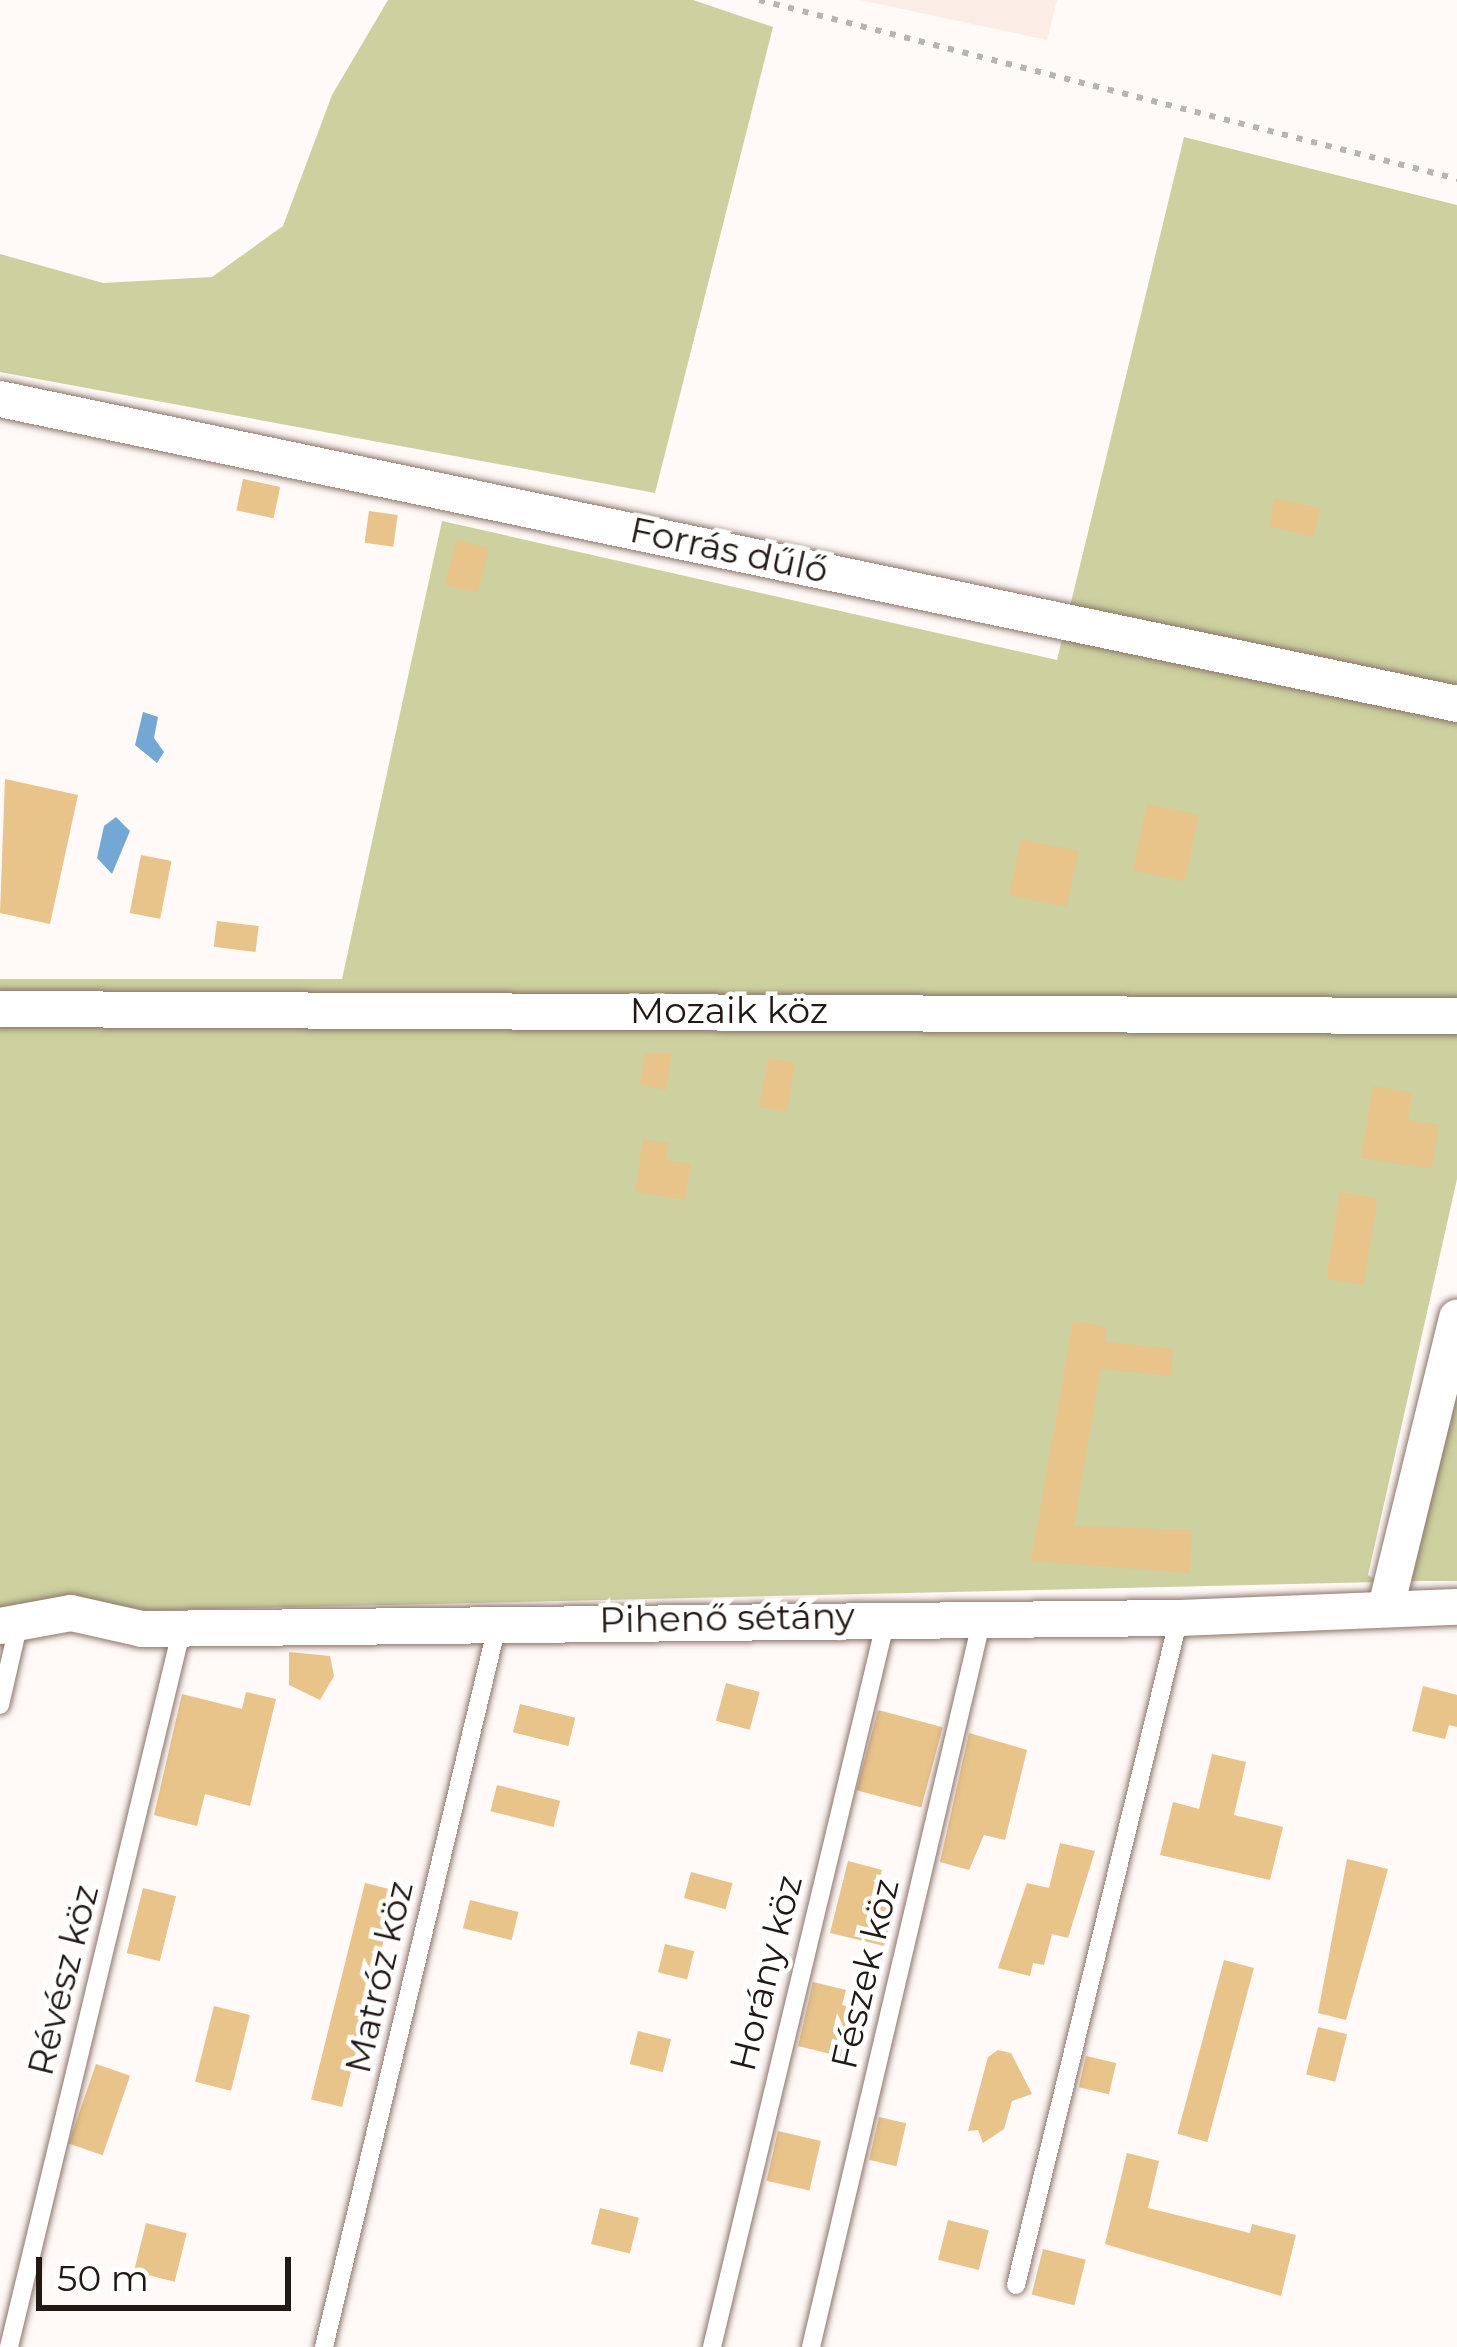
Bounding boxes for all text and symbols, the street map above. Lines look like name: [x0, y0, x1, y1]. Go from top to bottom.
street label: Forrás dűlő: [626, 508, 832, 592]
street label: Mozaik köz: [630, 989, 828, 1033]
street label: Pihenő sétány: [599, 1594, 855, 1642]
street label: Horány köz: [721, 1871, 811, 2075]
street label: Fészek köz: [822, 1875, 908, 2073]
street label: Matróz köz: [336, 1877, 422, 2077]
street label: Révész köz: [18, 1880, 108, 2080]
scale bar: [42, 2233, 297, 2307]
text: 50 m: [57, 2256, 149, 2300]

